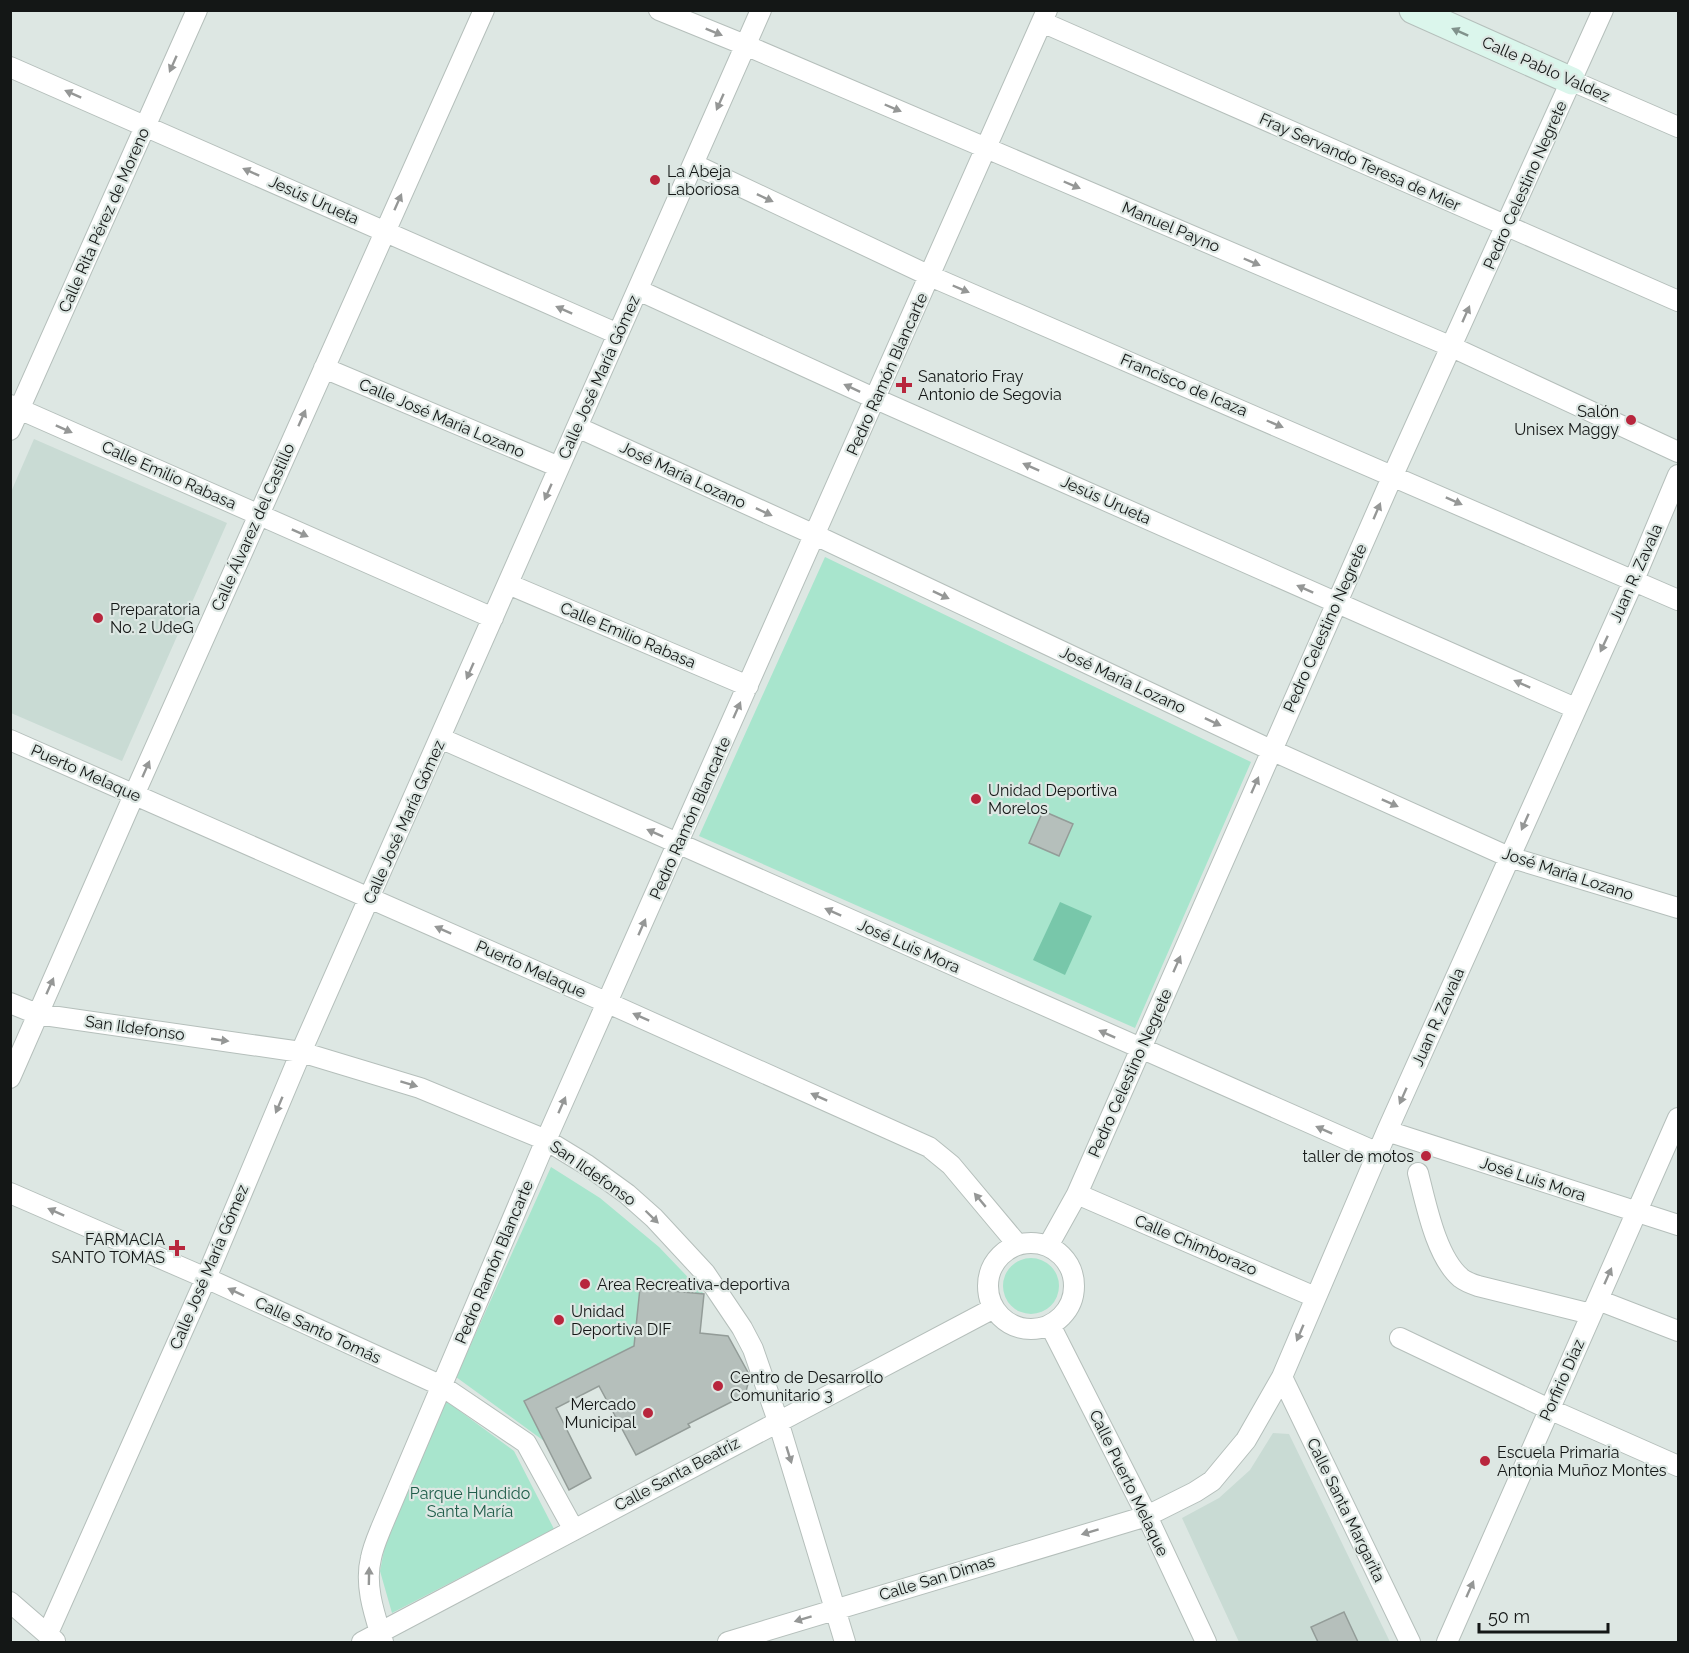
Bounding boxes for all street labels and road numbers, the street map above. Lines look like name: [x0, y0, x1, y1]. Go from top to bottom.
street label: Calle Pablo Valdez: [1479, 32, 1613, 106]
street label: Pedro Celestino Negrete: [1479, 98, 1571, 272]
street label: Fray Servando Teresa de Mier: [1257, 109, 1464, 215]
street label: Calle Rita Pérez de Moreno: [55, 125, 153, 315]
street label: Jesús Urueta: [266, 172, 362, 228]
street label: Manuel Payno: [1119, 198, 1223, 256]
street label: Pedro Ramón Blancarte: [843, 290, 931, 458]
street label: Calle José María Gómez: [554, 292, 644, 462]
street label: Francisco de Icaza: [1118, 350, 1250, 420]
street label: Calle José María Lozano: [356, 374, 528, 462]
street label: Calle Emilio Rabasa: [99, 437, 239, 513]
street label: José María Lozano: [617, 437, 749, 513]
street label: Calle Álvarez del Castillo: [206, 440, 299, 614]
street label: Jesús Urueta: [1058, 472, 1154, 528]
street label: Juan R. Zavala: [1606, 521, 1666, 625]
street label: Pedro Celestino Negrete: [1279, 541, 1371, 715]
street label: Calle Emilio Rabasa: [557, 598, 699, 672]
street label: José María Lozano: [1057, 642, 1189, 718]
street label: Pedro Ramón Blancarte: [646, 734, 734, 902]
street label: Calle José María Gómez: [359, 737, 449, 907]
street label: Puerto Melaque: [28, 740, 144, 806]
street label: José María Lozano: [1500, 844, 1636, 904]
street label: José Luis Mora: [855, 915, 963, 977]
street label: Puerto Melaque: [473, 936, 589, 1002]
street label: Juan R. Zavala: [1408, 965, 1468, 1069]
street label: Pedro Celestino Negrete: [1084, 986, 1176, 1160]
street label: San Ildefonso: [84, 1012, 186, 1044]
street label: San Ildefonso: [546, 1136, 640, 1210]
street label: José Luis Mora: [1478, 1153, 1588, 1205]
street label: Pedro Ramón Blancarte: [451, 1177, 537, 1347]
street label: Calle José María Gómez: [166, 1182, 252, 1352]
street label: Calle Chimborazo: [1132, 1211, 1260, 1279]
street label: Calle Santo Tomás: [252, 1293, 384, 1368]
street label: Porfirio Díaz: [1536, 1336, 1588, 1424]
street label: Calle Puerto Melaque: [1085, 1407, 1173, 1559]
street label: Calle Santa Beatriz: [611, 1433, 743, 1515]
street label: Calle Santa Margarita: [1303, 1435, 1389, 1585]
street label: Calle San Dimas: [877, 1551, 997, 1605]

